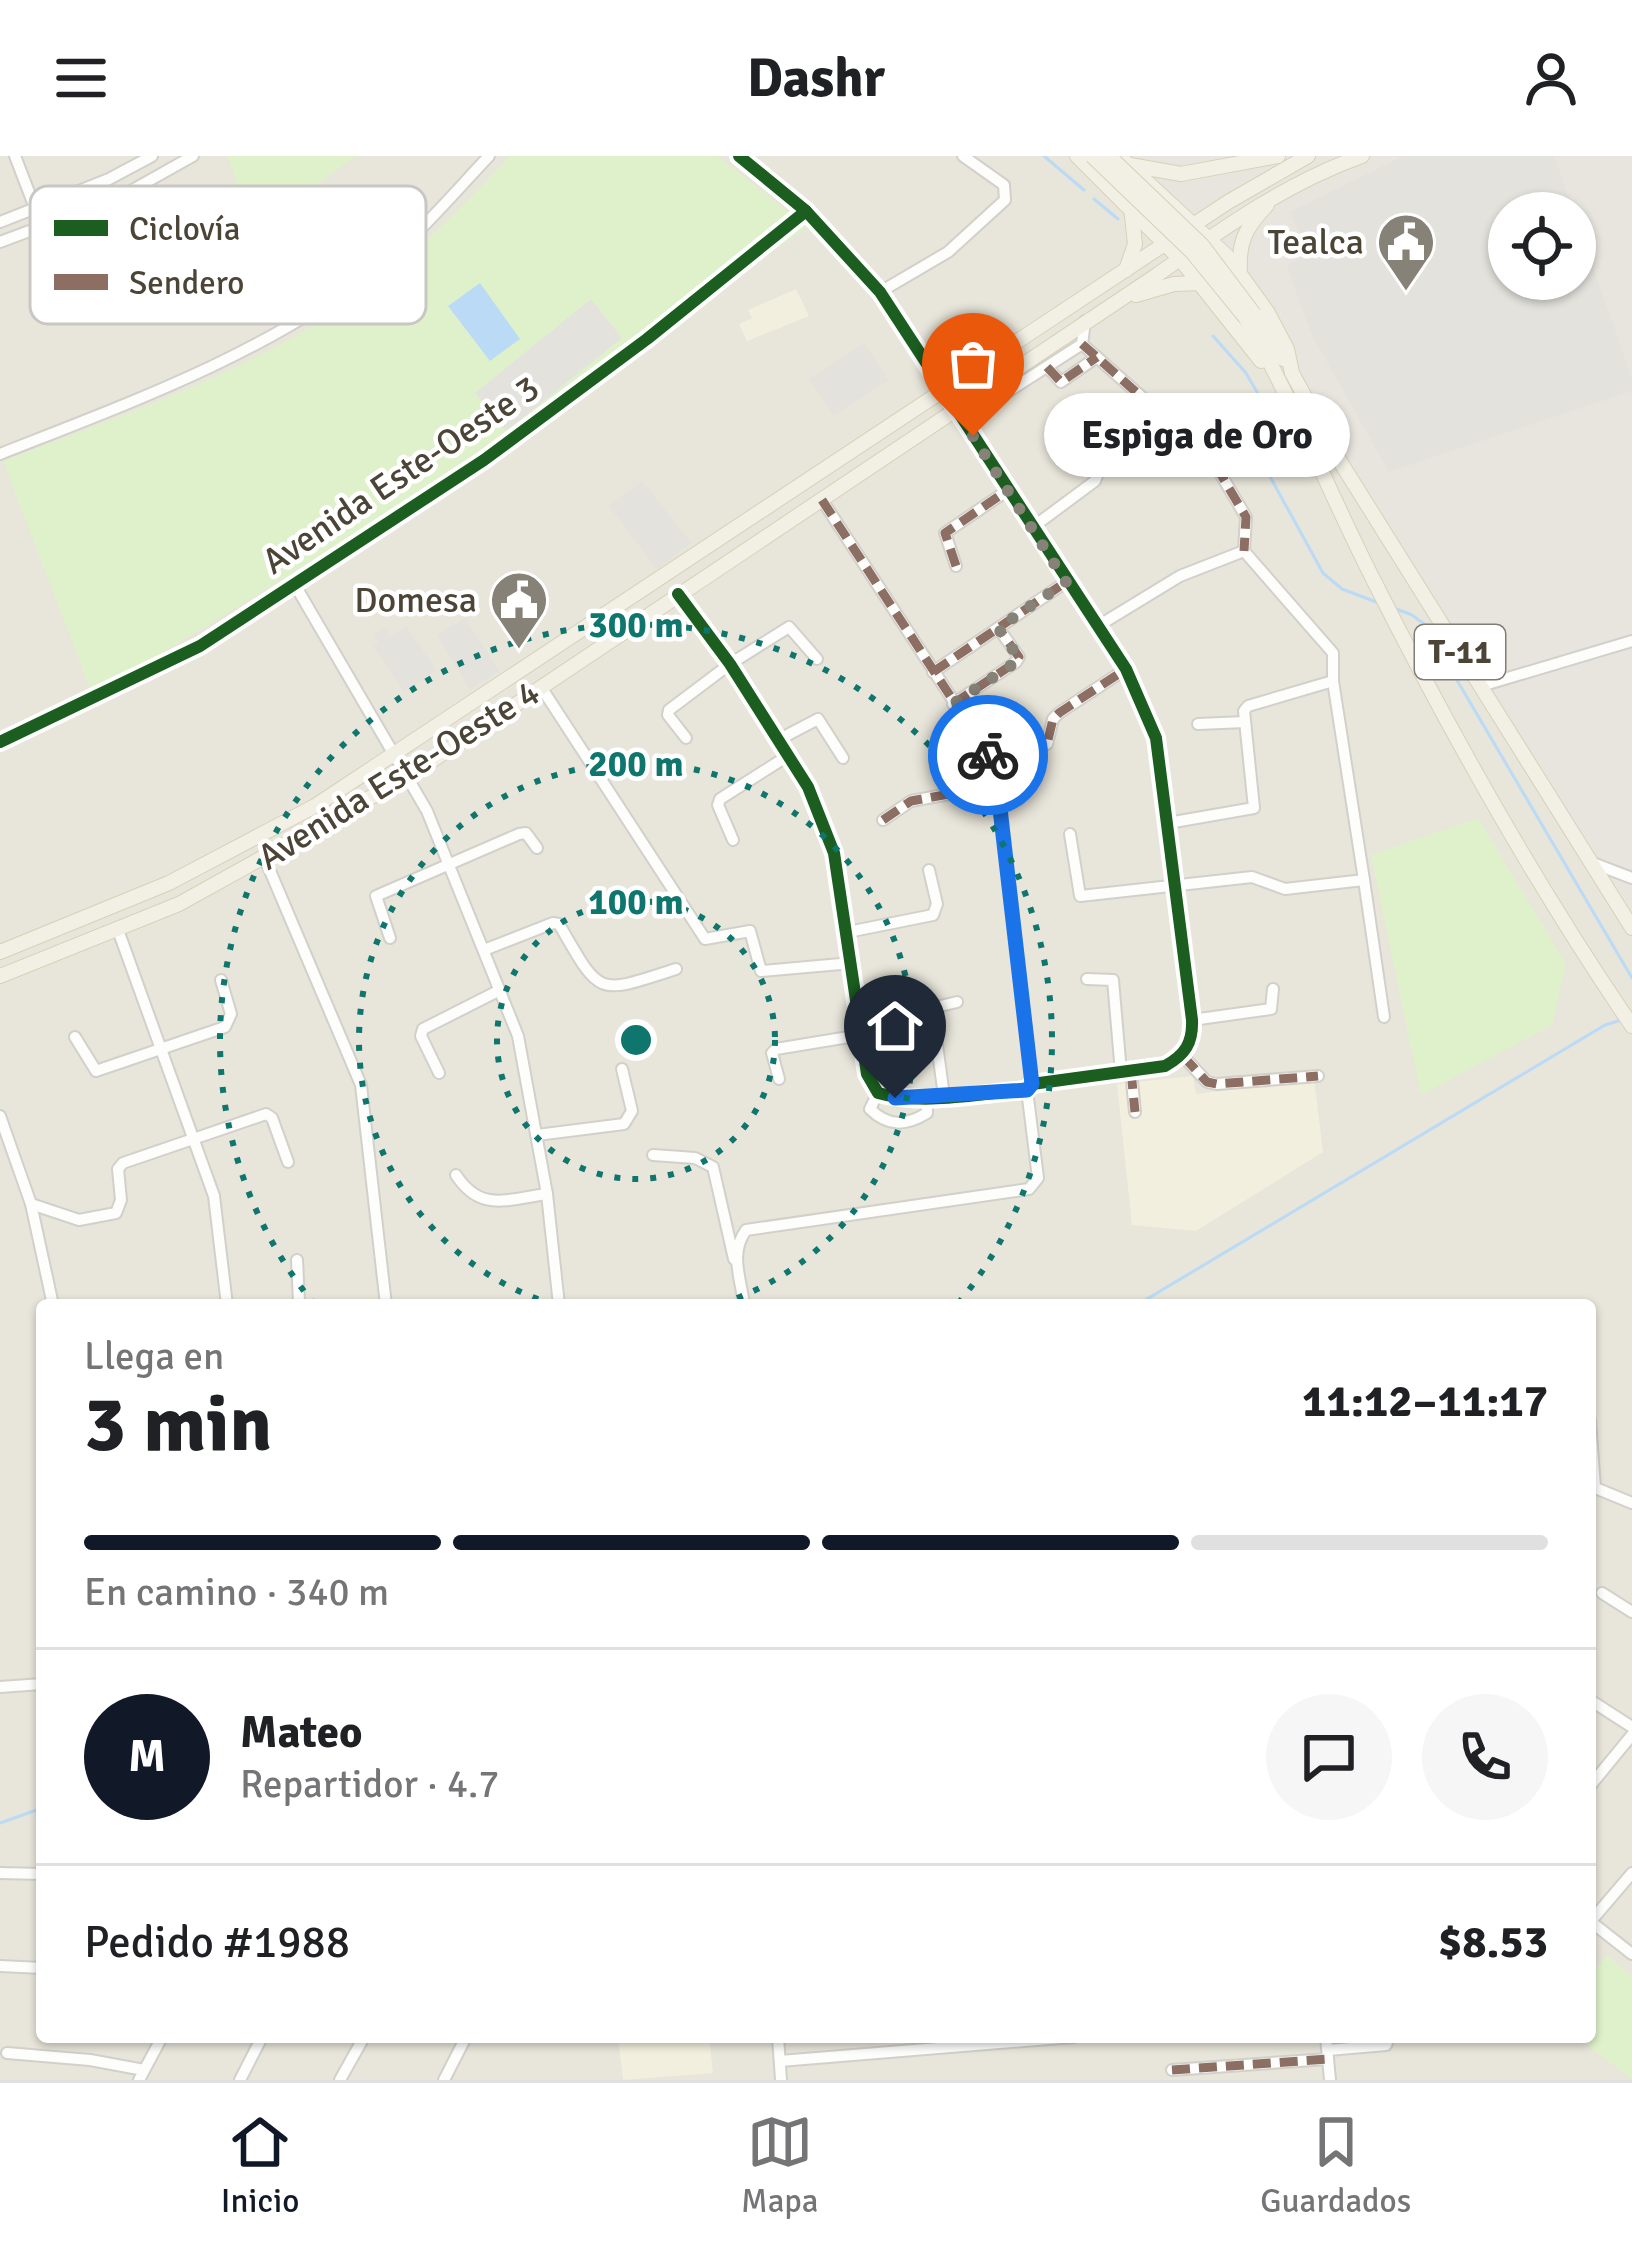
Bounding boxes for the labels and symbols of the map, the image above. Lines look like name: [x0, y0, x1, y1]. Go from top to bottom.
legend: [30, 186, 426, 324]
text: Ciclovía: [129, 209, 240, 250]
public building icon: Tealca: [1375, 211, 1437, 293]
place label: Tealca: [1268, 220, 1364, 265]
text: Sendero: [129, 263, 245, 304]
pin: [922, 313, 1024, 436]
street label: Avenida Este-Oeste 3: [254, 366, 548, 584]
callout: Espiga de Oro: [1045, 394, 1351, 478]
public building icon: Domesa: [488, 569, 550, 651]
place label: Domesa: [354, 578, 477, 623]
text: 300 m: [588, 603, 684, 648]
road number: T-11: [1415, 625, 1505, 679]
street label: Avenida Este-Oeste 4: [250, 670, 548, 880]
courier: [928, 695, 1048, 815]
text: 200 m: [588, 742, 684, 787]
text: 100 m: [588, 880, 684, 925]
pin: [844, 975, 946, 1098]
centre of rings: [615, 1019, 657, 1061]

